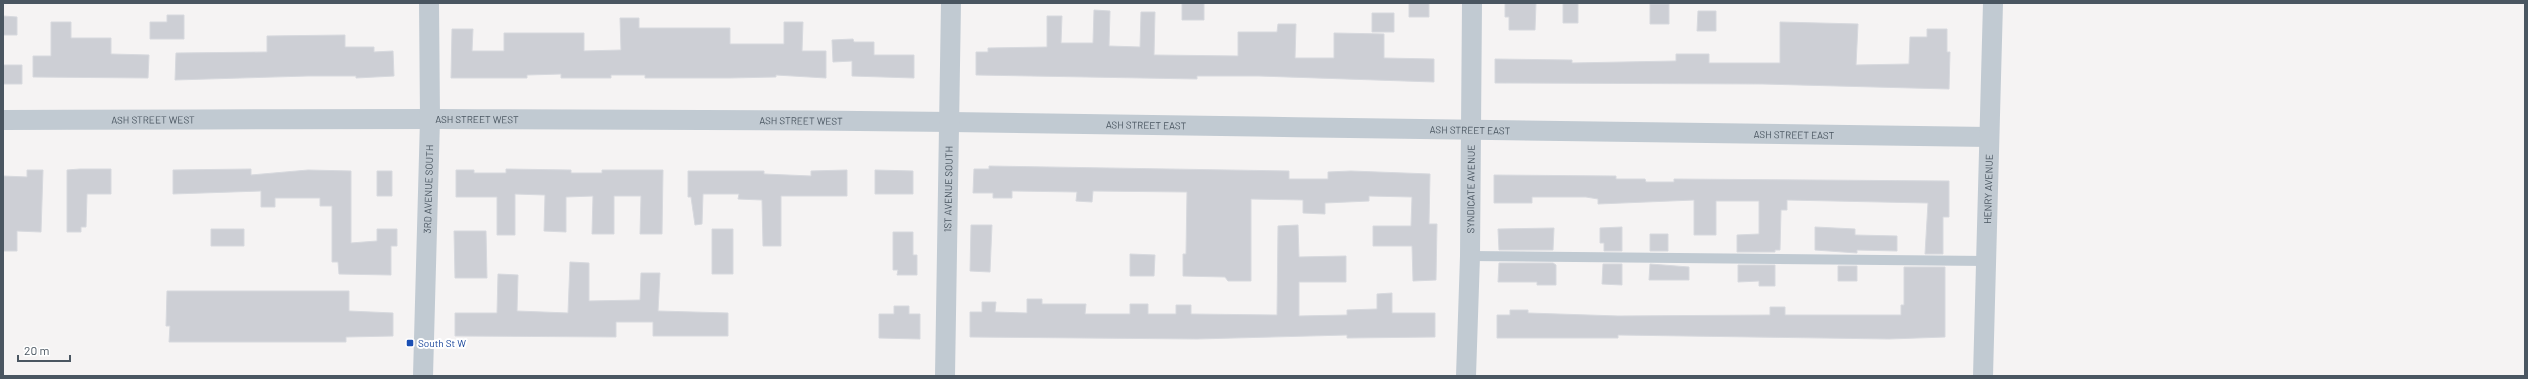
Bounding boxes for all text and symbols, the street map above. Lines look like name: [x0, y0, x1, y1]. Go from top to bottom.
street label: ASH STREET WEST: [111, 113, 195, 126]
street label: ASH STREET WEST: [435, 113, 519, 125]
street label: ASH STREET WEST: [759, 114, 843, 127]
street label: ASH STREET EAST: [1106, 118, 1187, 132]
street label: ASH STREET EAST: [1430, 123, 1511, 136]
street label: ASH STREET EAST: [1754, 128, 1835, 141]
street label: 3RD AVENUE SOUTH: [421, 144, 435, 234]
street label: SYNDICATE AVENUE: [1464, 145, 1477, 233]
street label: 1ST AVENUE SOUTH: [941, 146, 955, 232]
street label: HENRY AVENUE: [1981, 154, 1995, 224]
scale bar: [18, 337, 70, 363]
place label: South St W: [418, 337, 466, 349]
marker: South St W: [405, 338, 415, 348]
text: 20 m: [24, 343, 50, 357]

